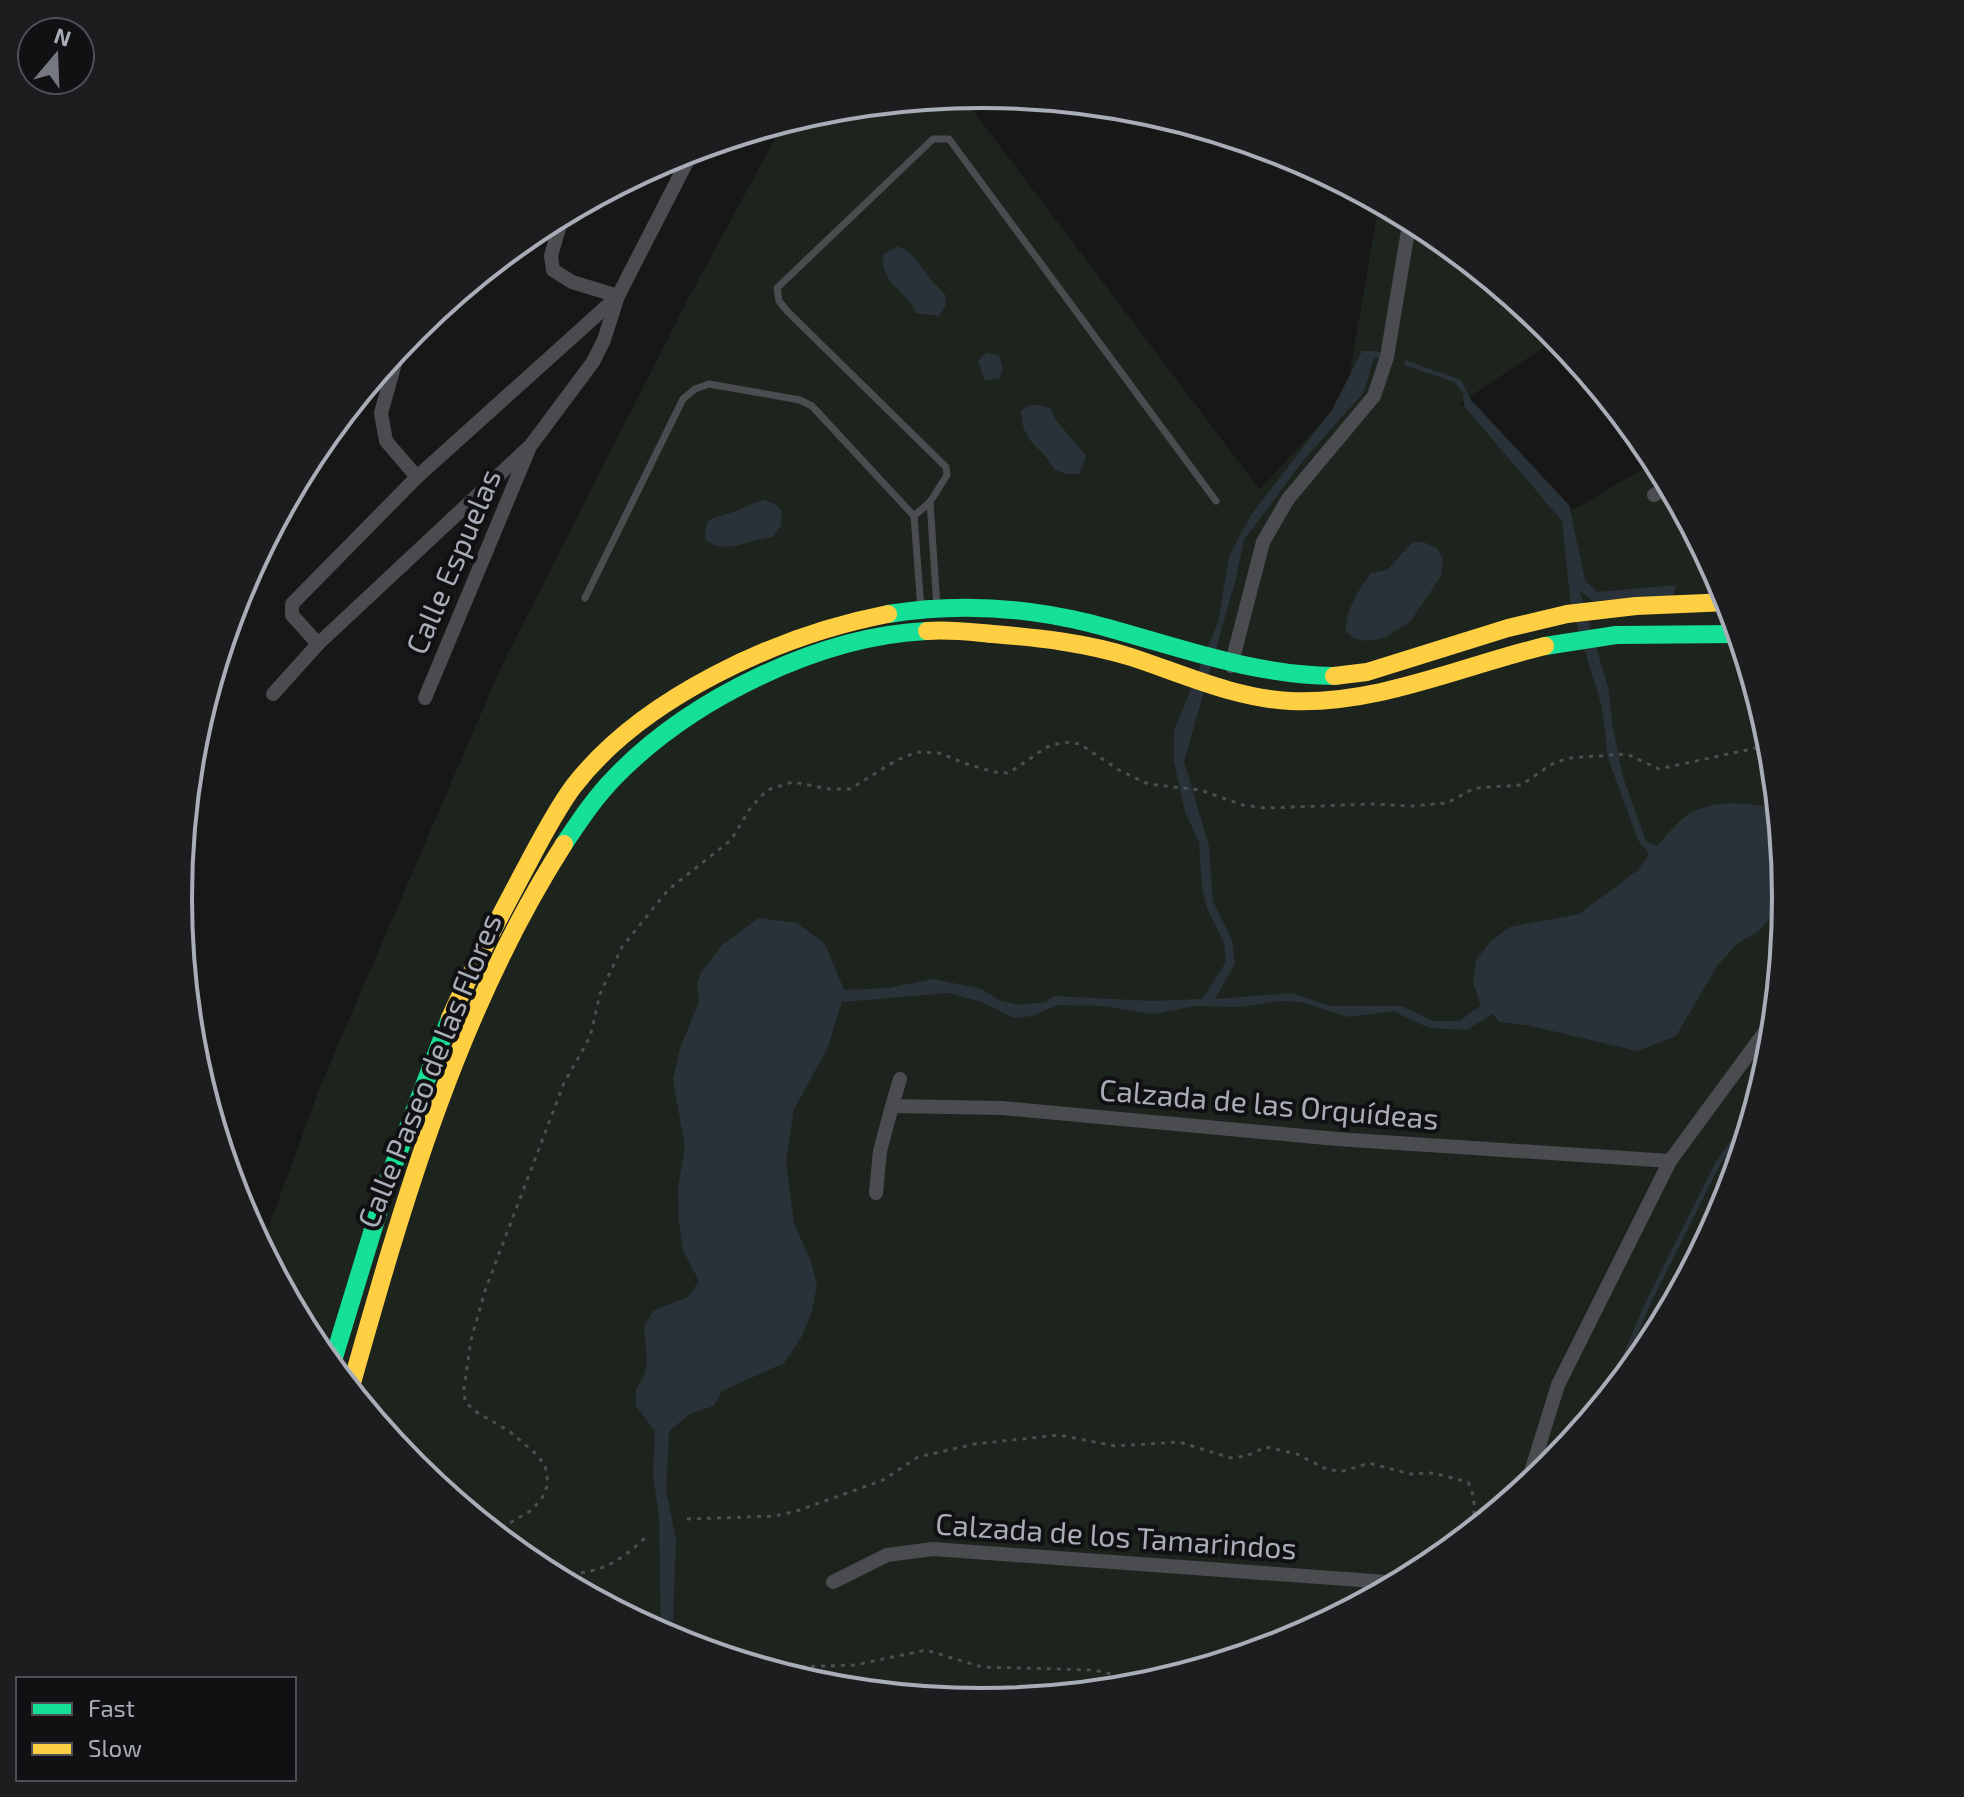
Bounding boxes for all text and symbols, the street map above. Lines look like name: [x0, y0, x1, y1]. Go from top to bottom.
north arrow: [16, 16, 96, 96]
text: N: [51, 21, 75, 51]
street label: Calle Espuelas: [397, 463, 507, 659]
street label: Calle Paseo de las Flores: [349, 908, 508, 1233]
street label: Calzada de las Orquídeas: [1098, 1070, 1440, 1136]
street label: Calzada de los Tamarindos: [934, 1504, 1298, 1566]
legend: [16, 1677, 296, 1781]
text: Fast: [88, 1693, 135, 1722]
text: Slow: [88, 1733, 142, 1762]

